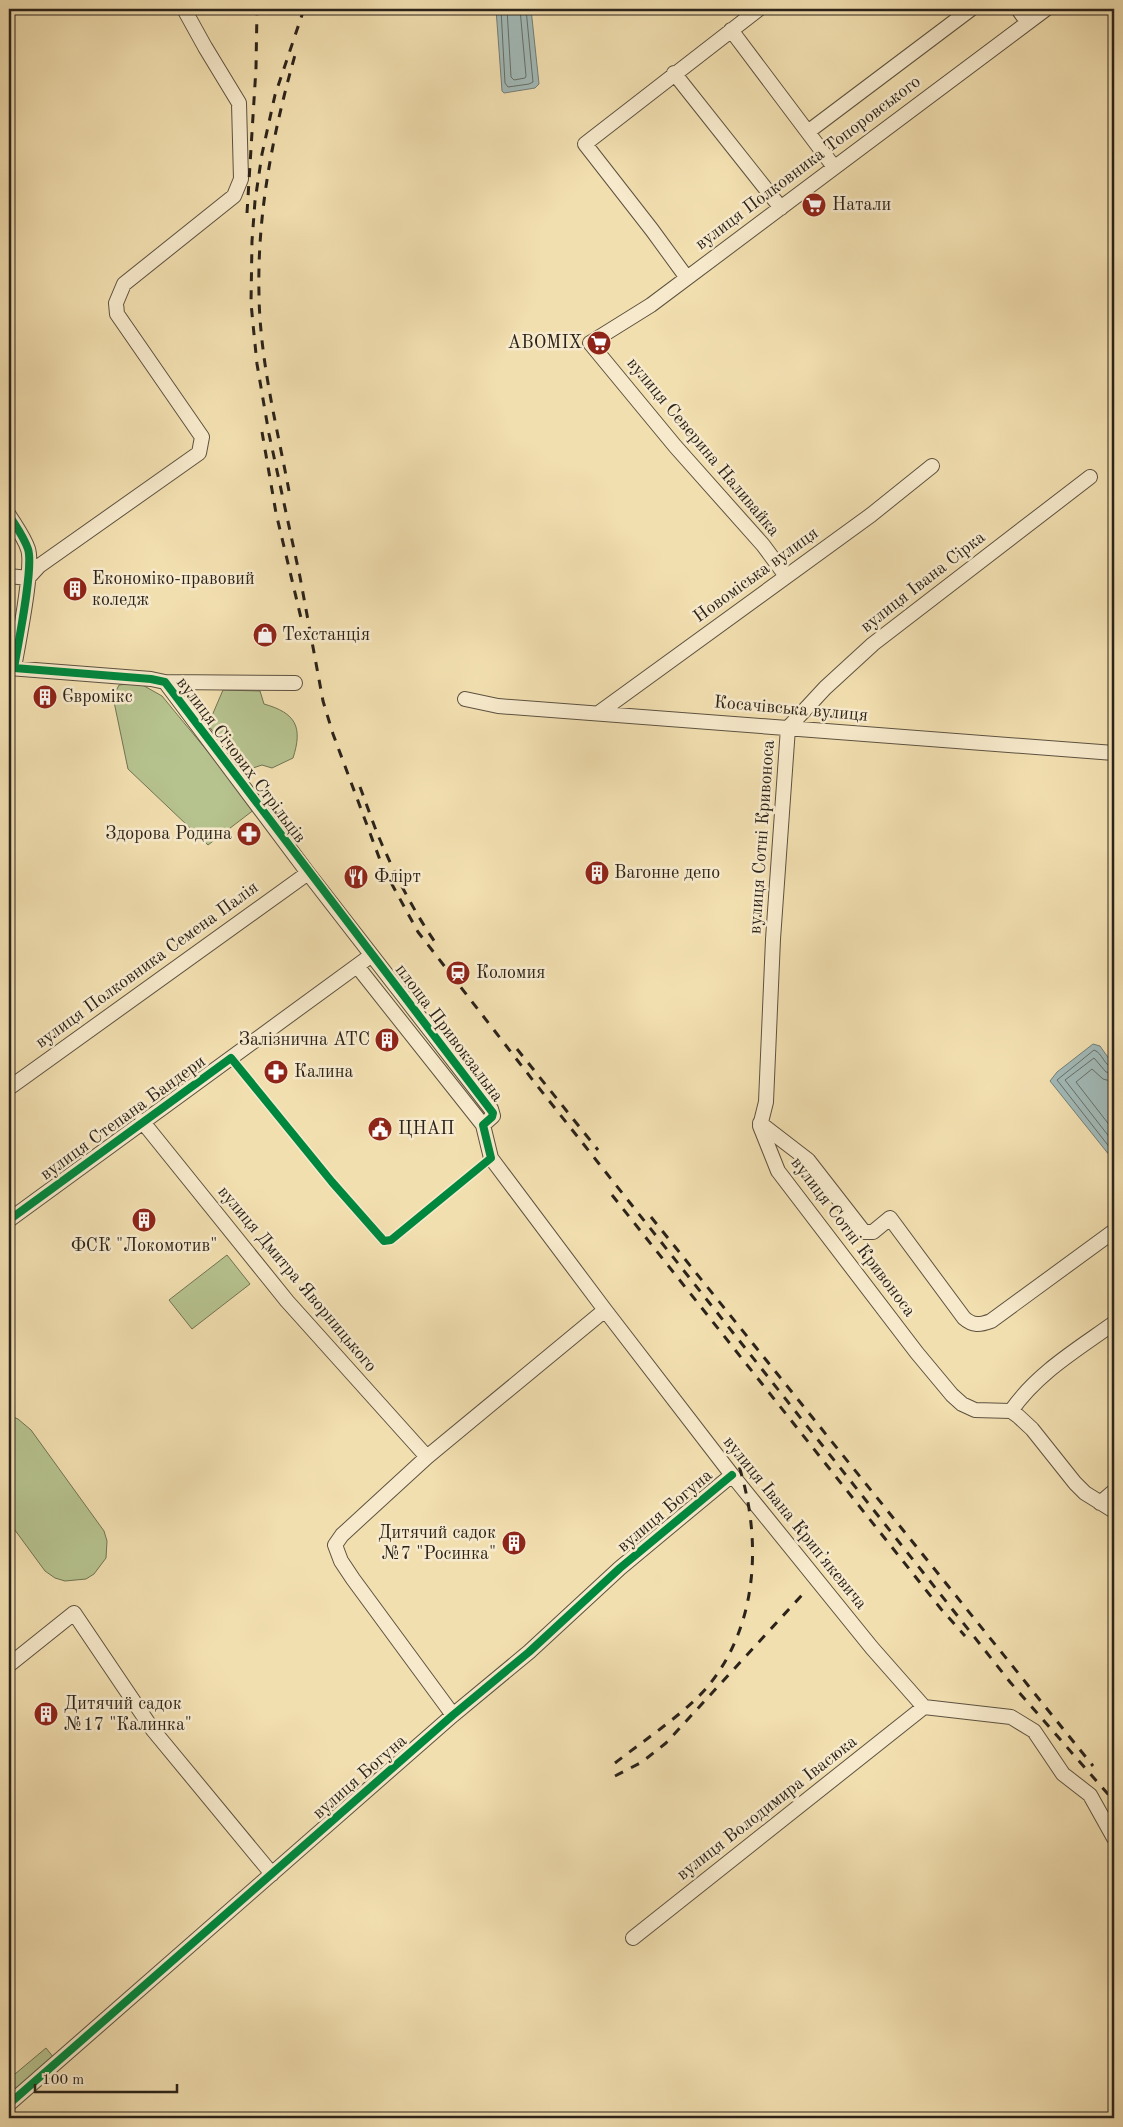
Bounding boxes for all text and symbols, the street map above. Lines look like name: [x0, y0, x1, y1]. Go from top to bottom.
street label: вулиця Полковника Топоровського: [692, 72, 924, 253]
supermarket icon: Натали: [801, 192, 827, 218]
place label: Натали: [832, 196, 891, 214]
supermarket icon: ABOMIX: [586, 330, 612, 356]
place label: ABOMIX: [508, 334, 582, 352]
street label: вулиця Северина Наливайка: [623, 354, 783, 540]
street label: Новоміська вулиця: [690, 524, 822, 626]
street label: вулиця Івана Сірка: [857, 528, 989, 636]
place label: Економіко-правовий коледж: [92, 570, 255, 609]
building icon: Економіко-правовий коледж: [62, 576, 88, 602]
shop icon: Техстанція: [252, 622, 278, 648]
place label: Техстанція: [282, 626, 370, 644]
street label: вулиця Січових Стрільців: [173, 674, 309, 846]
building icon: Євромікс: [32, 684, 58, 710]
place label: Євромікс: [62, 688, 133, 706]
street label: Косачівська вулиця: [713, 693, 869, 725]
street label: вулиця Сотні Кривоноса: [746, 739, 778, 935]
pharmacy icon: Здорова Родина: [236, 821, 262, 847]
place label: Здорова Родина: [105, 825, 232, 843]
building icon: Вагонне депо: [584, 860, 610, 886]
restaurant icon: Флірт: [343, 864, 369, 890]
place label: Вагонне депо: [614, 864, 720, 882]
place label: Флірт: [374, 868, 421, 886]
street label: вулиця Полковника Семена Палія: [32, 878, 262, 1052]
station icon: Коломия: [445, 960, 471, 986]
street label: площа Привокзальна: [391, 961, 507, 1105]
place label: Коломия: [476, 964, 545, 982]
building icon: Залізнична АТС: [374, 1027, 400, 1053]
place label: Залізнична АТС: [239, 1031, 370, 1049]
street label: вулиця Степана Бандери: [37, 1052, 209, 1184]
pharmacy icon: Калина: [263, 1059, 289, 1085]
place label: Калина: [294, 1063, 354, 1081]
public building icon: ЦНАП: [367, 1116, 393, 1142]
place label: ЦНАП: [398, 1120, 455, 1138]
street label: вулиця Сотні Кривоноса: [787, 1154, 919, 1320]
street label: вулиця Дмитра Яворницького: [214, 1183, 380, 1375]
building icon: ФСК "Локомотив": [131, 1207, 157, 1233]
place label: ФСК "Локомотив": [71, 1237, 217, 1255]
street label: вулиця Івана Крипʼякевича: [720, 1433, 870, 1613]
street label: вулиця Богуна: [614, 1466, 716, 1556]
place label: Дитячий садок №7 "Росинка": [378, 1524, 496, 1563]
building icon: Дитячий садок №7 "Росинка": [501, 1530, 527, 1556]
place label: Дитячий садок №17 "Калинка": [64, 1695, 192, 1734]
building icon: Дитячий садок №17 "Калинка": [33, 1701, 59, 1727]
street label: вулиця Богуна: [310, 1731, 411, 1823]
street label: вулиця Володимира Івасюка: [674, 1732, 861, 1884]
scale bar: [35, 2062, 178, 2094]
text: 100 m: [42, 2073, 84, 2088]

